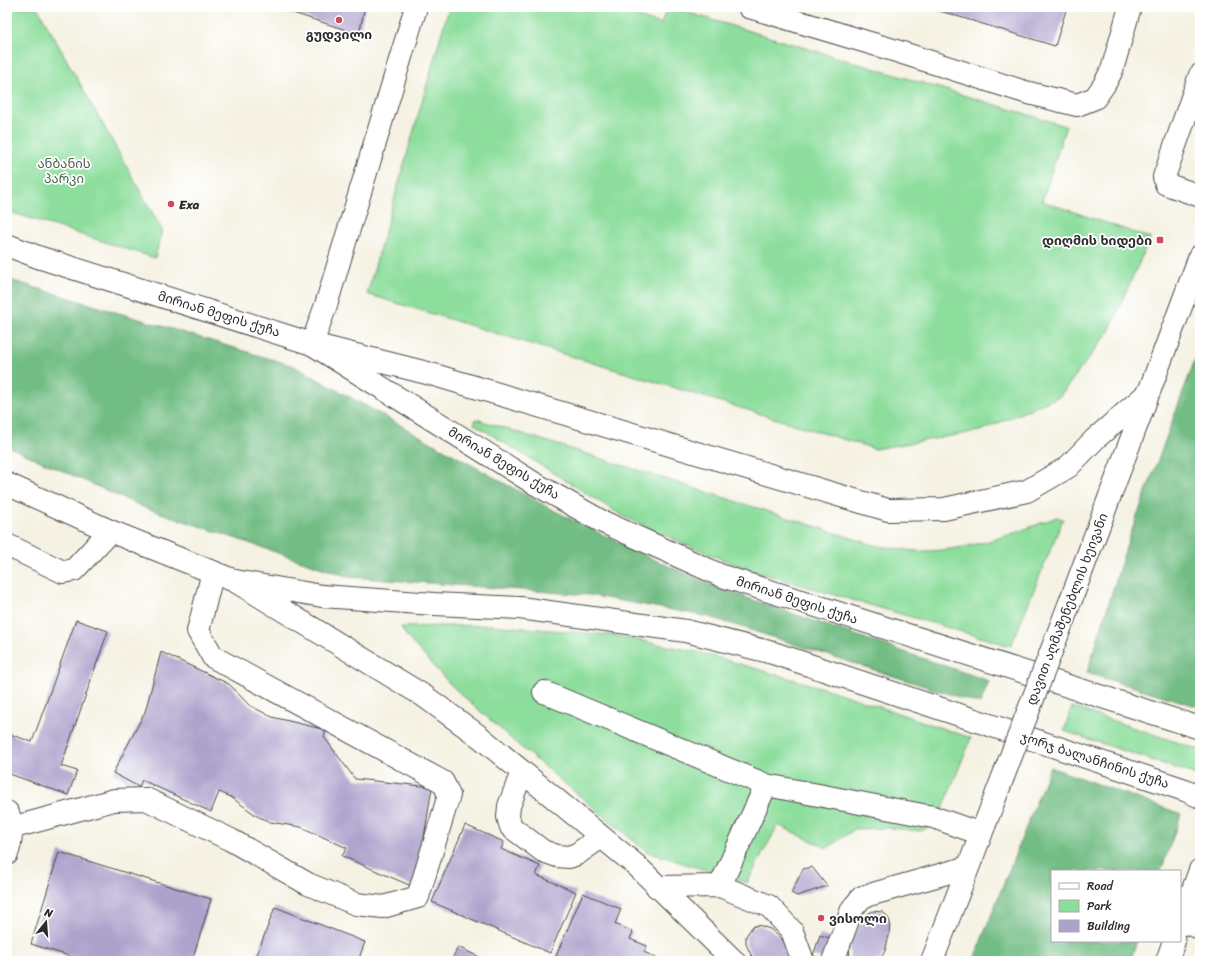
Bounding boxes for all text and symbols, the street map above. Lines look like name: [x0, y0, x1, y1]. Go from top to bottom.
marker: გუდვილი: [334, 15, 344, 25]
place label: გუდვილი: [306, 23, 372, 46]
park label: ანბანის პარკი: [37, 152, 91, 190]
place label: Exa: [179, 193, 200, 216]
marker: Exa: [166, 199, 176, 209]
place label: დიღმის ხიდები: [1042, 229, 1152, 252]
marker: დიღმის ხიდები: [1155, 235, 1165, 245]
street label: მირიან მეფის ქუჩა: [155, 284, 283, 344]
street label: მირიან მეფის ქუჩა: [444, 420, 564, 506]
street label: დავით აღმაშენებლის ხეივანი: [1020, 509, 1114, 709]
street label: მირიან მეფის ქუჩა: [733, 569, 861, 631]
street label: ჯორჯ ბალანჩინის ქუჩა: [1018, 725, 1172, 795]
legend: [1051, 870, 1181, 942]
text: Road: [1087, 875, 1114, 897]
text: Park: [1087, 895, 1112, 917]
north arrow: [26, 902, 66, 942]
text: N: [41, 902, 56, 923]
place label: ვისოლი: [829, 907, 887, 930]
marker: ვისოლი: [816, 913, 826, 923]
text: Building: [1087, 915, 1130, 937]

